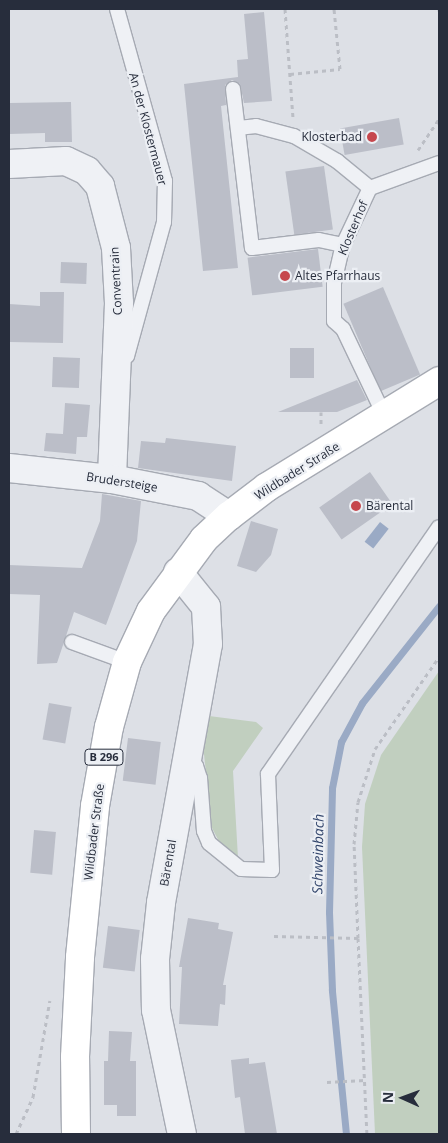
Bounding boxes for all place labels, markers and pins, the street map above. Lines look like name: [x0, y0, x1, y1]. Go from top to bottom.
place label: Klosterbad: [301, 130, 362, 144]
marker: Klosterbad: [366, 131, 378, 143]
place label: Altes Pfarrhaus: [295, 269, 380, 283]
marker: Altes Pfarrhaus: [279, 270, 291, 282]
place label: Bärental: [366, 499, 413, 513]
marker: Bärental: [350, 500, 362, 512]

